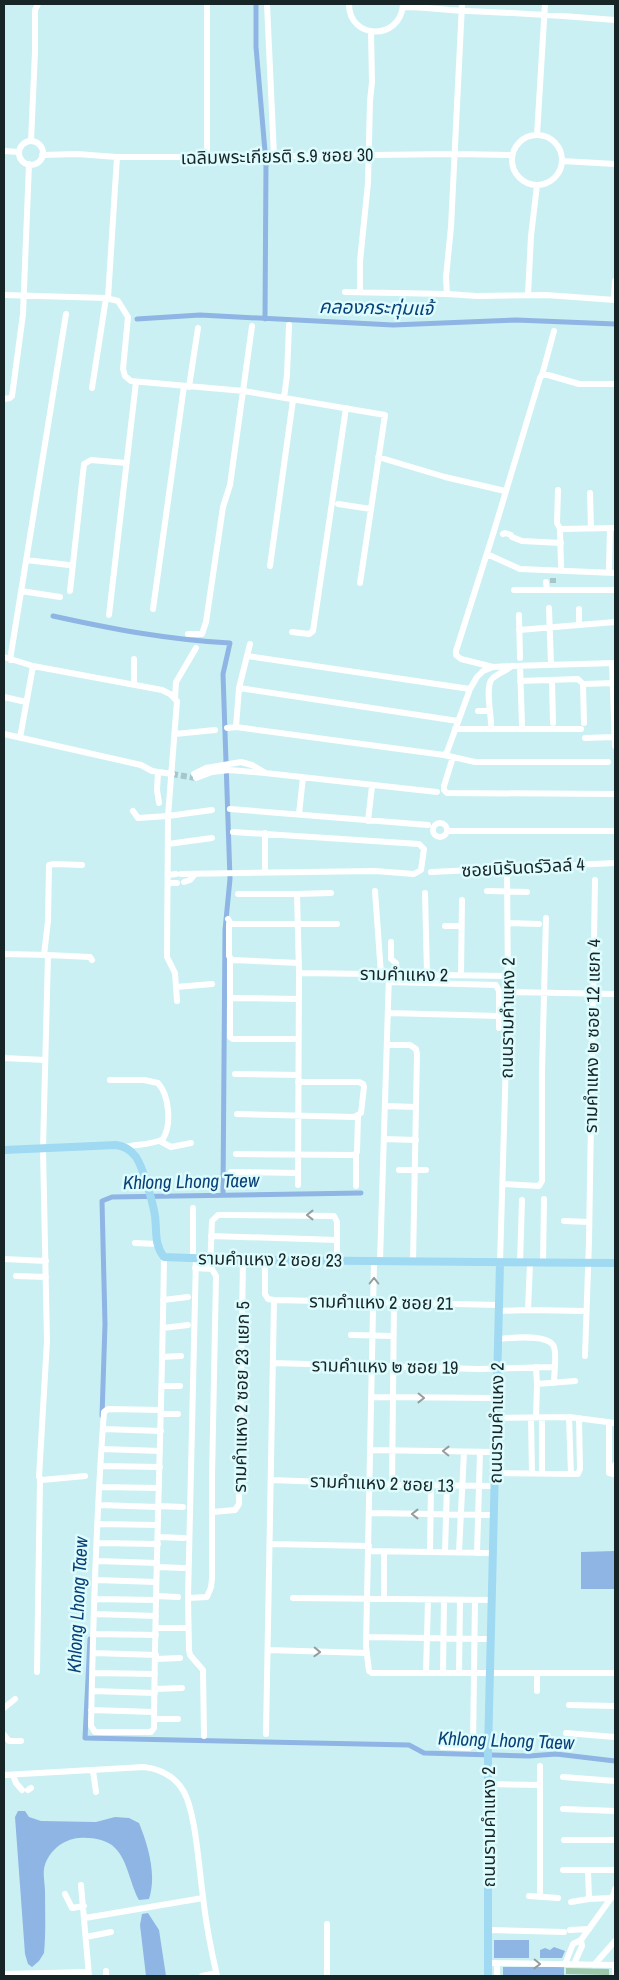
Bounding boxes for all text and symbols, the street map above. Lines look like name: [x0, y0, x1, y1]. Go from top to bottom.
street label: เฉลิมพระเกียรติ ร.9 ซอย 30: [180, 142, 374, 170]
water label: คลองกระทุ่มแจ้: [319, 293, 437, 321]
street label: ซอยนิรันดร์วิลล์ 4: [461, 851, 585, 883]
street label: รามคำแหง ๒ ซอย 12 แยก 4: [578, 939, 606, 1133]
street label: ถนนรามคำแหง 2: [493, 957, 521, 1079]
street label: รามคำแหง 2: [360, 961, 448, 987]
water label: Khlong Lhong Taew: [123, 1167, 261, 1195]
one-way arrow: [306, 1210, 314, 1220]
street label: รามคำแหง 2 ซอย 23: [198, 1245, 342, 1273]
one-way arrow: [369, 1277, 379, 1284]
street label: รามคำแหง 2 ซอย 21: [309, 1288, 454, 1316]
street label: รามคำแหง 2 ซอย 23 แยก 5: [227, 1301, 255, 1493]
street label: รามคำแหง ๒ ซอย 19: [311, 1352, 459, 1380]
street label: ถนนรามคำแหง 2: [482, 1362, 510, 1484]
one-way arrow: [417, 1393, 425, 1403]
one-way arrow: [442, 1446, 450, 1456]
street label: รามคำแหง 2 ซอย 13: [310, 1468, 454, 1498]
one-way arrow: [411, 1508, 419, 1519]
water label: Khlong Lhong Taew: [60, 1535, 94, 1674]
one-way arrow: [313, 1646, 321, 1657]
water label: Khlong Lhong Taew: [438, 1725, 576, 1755]
street label: ถนนรามคำแหง 2: [476, 1766, 501, 1888]
one-way arrow: [533, 1958, 541, 1969]

